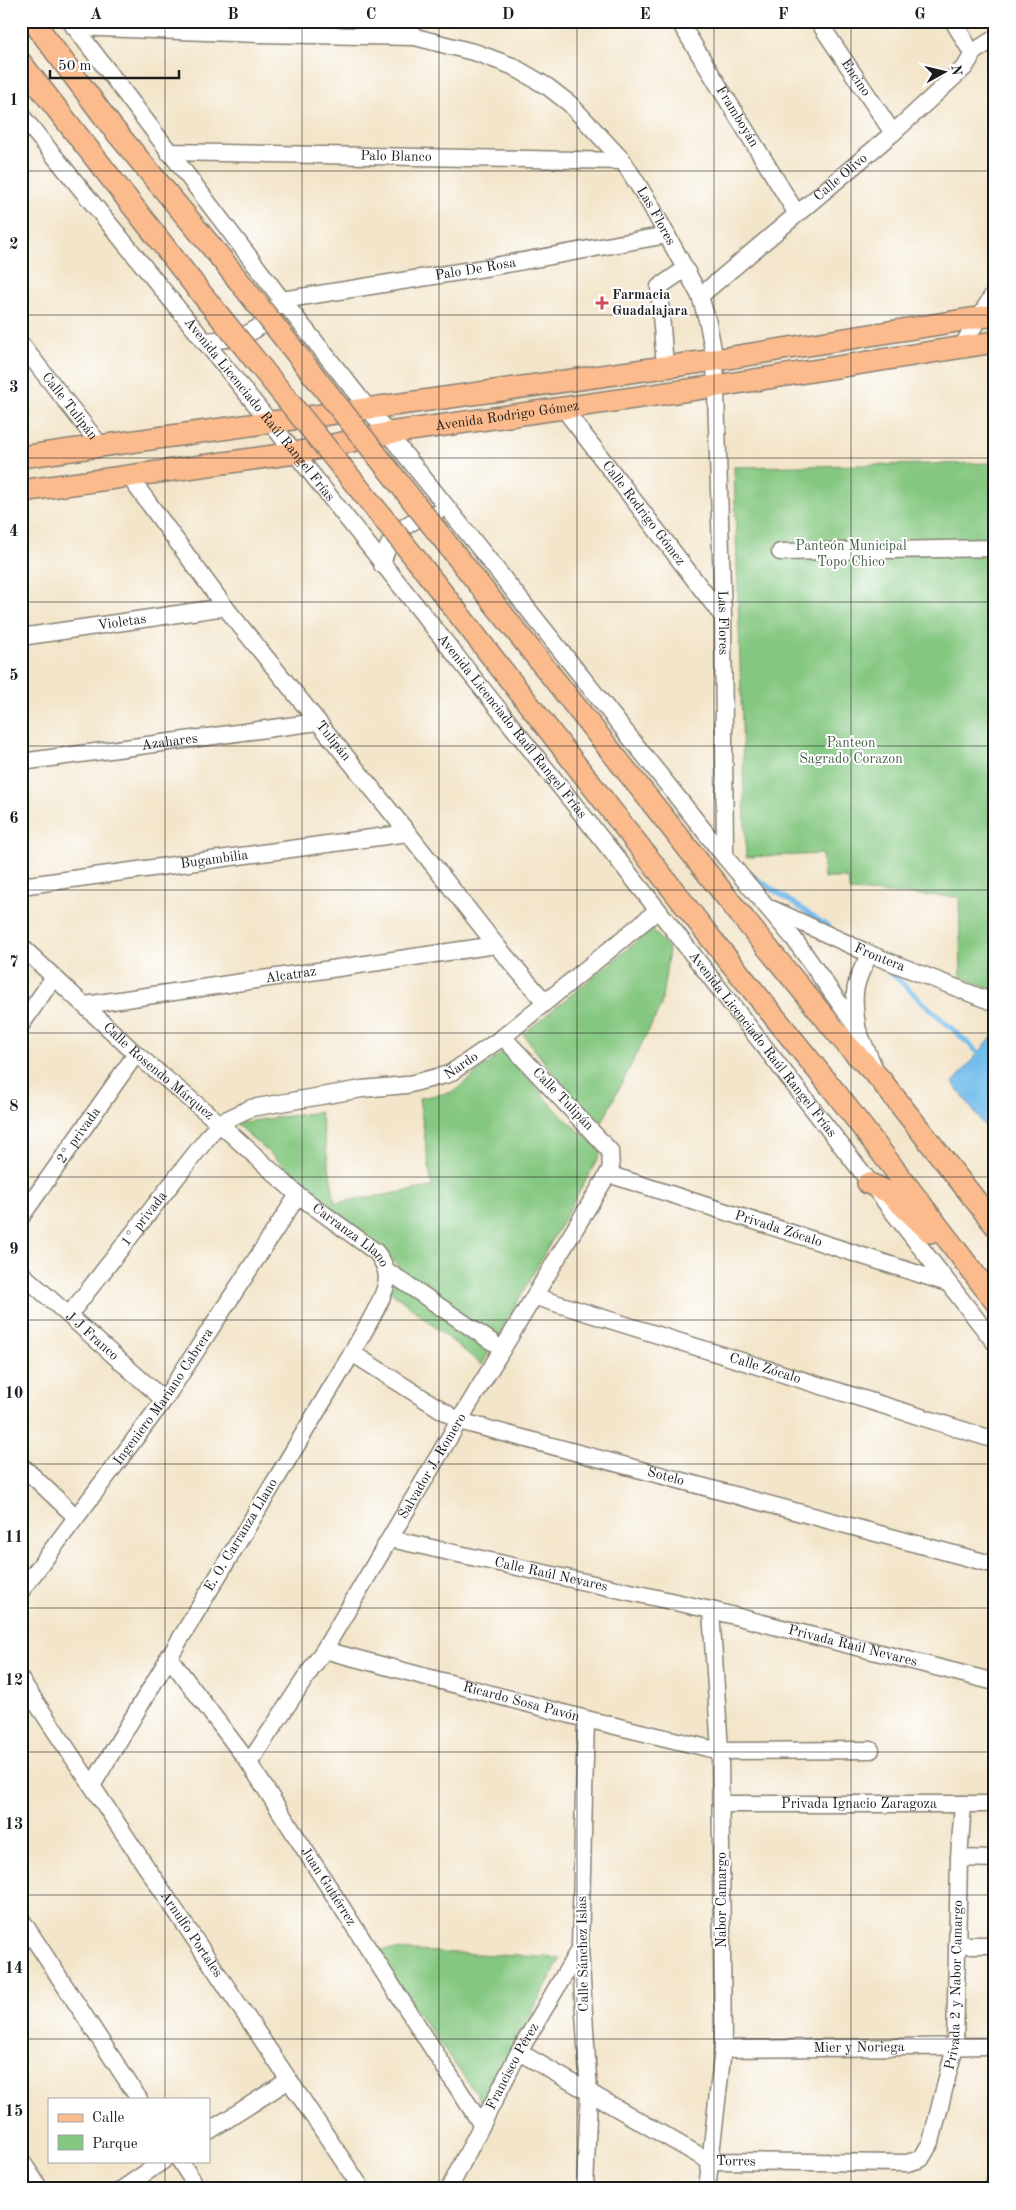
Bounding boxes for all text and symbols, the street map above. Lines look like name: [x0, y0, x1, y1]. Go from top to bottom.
text: A: [90, 7, 102, 23]
text: B: [227, 7, 239, 23]
text: C: [366, 7, 376, 23]
text: D: [502, 7, 514, 23]
text: E: [639, 7, 651, 23]
text: F: [778, 7, 789, 23]
text: G: [914, 7, 926, 23]
scale bar: [50, 48, 179, 80]
north arrow: [918, 48, 968, 98]
street label: Encino: [838, 56, 873, 99]
text: 50 m: [58, 59, 92, 74]
text: N: [948, 64, 964, 77]
street label: Framboyán: [713, 84, 762, 150]
text: 1: [9, 93, 19, 109]
street label: Palo Blanco: [360, 149, 432, 164]
street label: Calle Olivo: [811, 151, 870, 204]
street label: Las Flores: [634, 184, 678, 248]
text: 2: [9, 237, 19, 253]
street label: Palo De Rosa: [434, 255, 517, 283]
place label: Farmacia Guadalajara: [612, 288, 688, 318]
marker: Farmacia Guadalajara: [596, 297, 608, 309]
street label: Avenida Licenciado Raúl Rangel Frías: [181, 315, 337, 504]
street label: Calle Tulipán: [39, 370, 100, 443]
text: 3: [9, 380, 19, 396]
street label: Avenida Rodrigo Gómez: [434, 399, 580, 433]
street label: Calle Rodrigo Gómez: [599, 458, 688, 568]
text: 4: [9, 524, 19, 540]
park label: Panteón Municipal Topo Chico: [795, 539, 907, 569]
street label: Las Flores: [715, 590, 730, 655]
street label: Violetas: [97, 612, 147, 633]
street label: Avenida Licenciado Raúl Rangel Frías: [435, 631, 589, 821]
text: 5: [9, 668, 19, 684]
street label: Tulipán: [313, 718, 354, 764]
street label: Azahares: [141, 731, 199, 753]
park label: Panteon Sagrado Corazon: [799, 736, 903, 766]
text: 6: [9, 811, 19, 827]
street label: Bugambilia: [179, 848, 249, 871]
street label: Frontera: [852, 941, 907, 974]
street label: Avenida Licenciado Raúl Rangel Frías: [686, 949, 839, 1140]
text: 7: [9, 955, 19, 971]
street label: Alcatraz: [264, 964, 317, 986]
street label: Calle Rosendo Márquez: [100, 1020, 216, 1123]
street label: Nardo: [442, 1049, 481, 1082]
street label: Calle Tulipán: [530, 1065, 596, 1133]
text: 8: [9, 1099, 19, 1115]
street label: 2° privada: [54, 1105, 103, 1166]
street label: 1° privada: [119, 1189, 170, 1249]
street label: Carranza Llano: [310, 1201, 391, 1269]
street label: Privada Zócalo: [733, 1208, 824, 1249]
text: 9: [9, 1242, 19, 1258]
street label: J J Franco: [63, 1309, 121, 1363]
street label: Ingeniero Mariano Cabrera: [111, 1326, 216, 1468]
street label: Calle Zócalo: [728, 1351, 803, 1386]
text: 10: [5, 1386, 23, 1402]
street label: Salvador J. Romero: [396, 1411, 469, 1521]
street label: Sotelo: [646, 1465, 686, 1488]
street label: E. O. Carranza Llano: [202, 1476, 280, 1594]
text: 11: [5, 1530, 23, 1546]
street label: Calle Raúl Nevares: [493, 1555, 609, 1594]
street label: Privada Raúl Nevares: [787, 1623, 919, 1669]
text: 12: [5, 1673, 23, 1689]
street label: Ricardo Sosa Pavón: [461, 1680, 581, 1724]
street label: Privada Ignacio Zaragoza: [781, 1797, 937, 1811]
text: 13: [5, 1817, 23, 1833]
street label: Juan Gutiérrez: [298, 1845, 359, 1928]
street label: Nabor Camargo: [715, 1852, 729, 1948]
street label: Arnulfo Portales: [158, 1889, 225, 1980]
street label: Calle Sánchez Islas: [575, 1896, 591, 2012]
street label: Privada 2 y Nabor Camargo: [942, 1900, 965, 2072]
text: 14: [5, 1961, 23, 1977]
street label: Francisco Pérez: [484, 2021, 541, 2112]
street label: Mier y Noriega: [813, 2040, 905, 2055]
legend: [48, 2098, 210, 2162]
text: 15: [5, 2104, 23, 2120]
text: Calle: [92, 2111, 125, 2126]
text: Parque: [92, 2137, 138, 2152]
street label: Torres: [716, 2154, 756, 2168]

